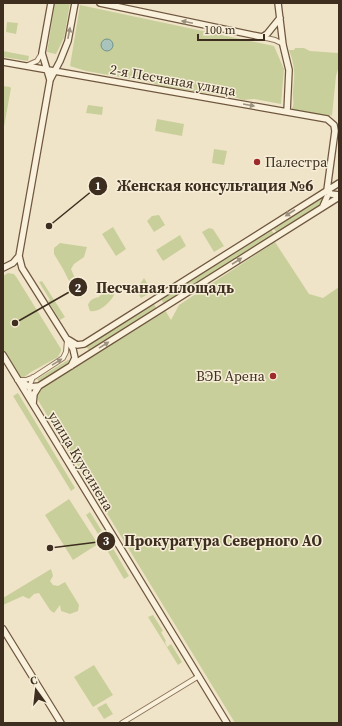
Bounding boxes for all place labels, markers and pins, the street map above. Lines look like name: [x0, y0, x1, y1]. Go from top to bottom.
place label: Палестра: [265, 152, 328, 172]
marker: Палестра: [252, 157, 262, 167]
callout: Женская консультация №6: [88, 172, 321, 199]
callout: Песчаная площадь: [68, 274, 242, 301]
place label: ВЭБ Арена: [196, 366, 266, 386]
marker: ВЭБ Арена: [268, 371, 278, 381]
callout: Прокуратура Северного АО: [96, 528, 330, 555]

